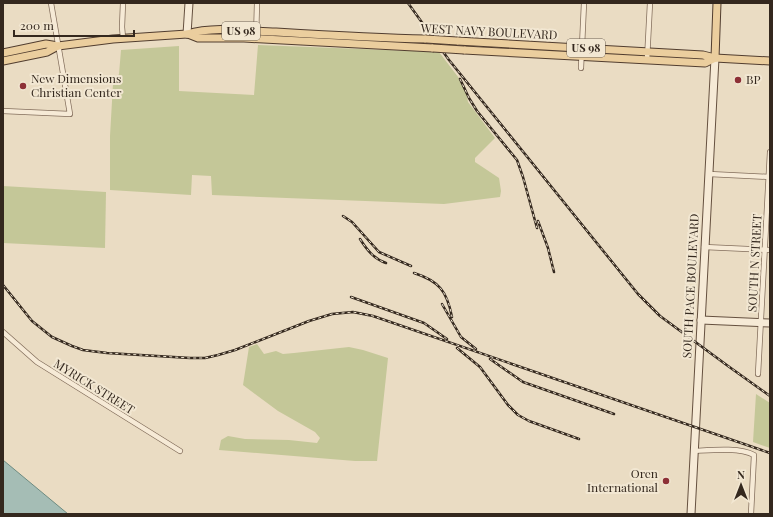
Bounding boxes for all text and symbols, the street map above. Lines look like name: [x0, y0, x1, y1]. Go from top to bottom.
scale bar: [14, 12, 134, 38]
text: 200 m: [20, 17, 54, 33]
street label: WEST NAVY BOULEVARD: [419, 19, 558, 43]
road number: US 98: [222, 22, 260, 40]
road number: US 98: [567, 39, 605, 57]
place label: New Dimensions Christian Center: [31, 70, 122, 100]
place label: BP: [746, 71, 760, 87]
marker: BP: [733, 75, 743, 85]
marker: New Dimensions Christian Center: [18, 81, 28, 91]
street label: SOUTH PACE BOULEVARD: [678, 213, 702, 359]
street label: SOUTH N STREET: [743, 213, 765, 312]
street label: MYRICK STREET: [51, 355, 138, 418]
place label: Oren International: [587, 465, 659, 495]
north arrow: [721, 465, 761, 505]
text: N: [737, 467, 745, 482]
marker: Oren International: [661, 476, 671, 486]

